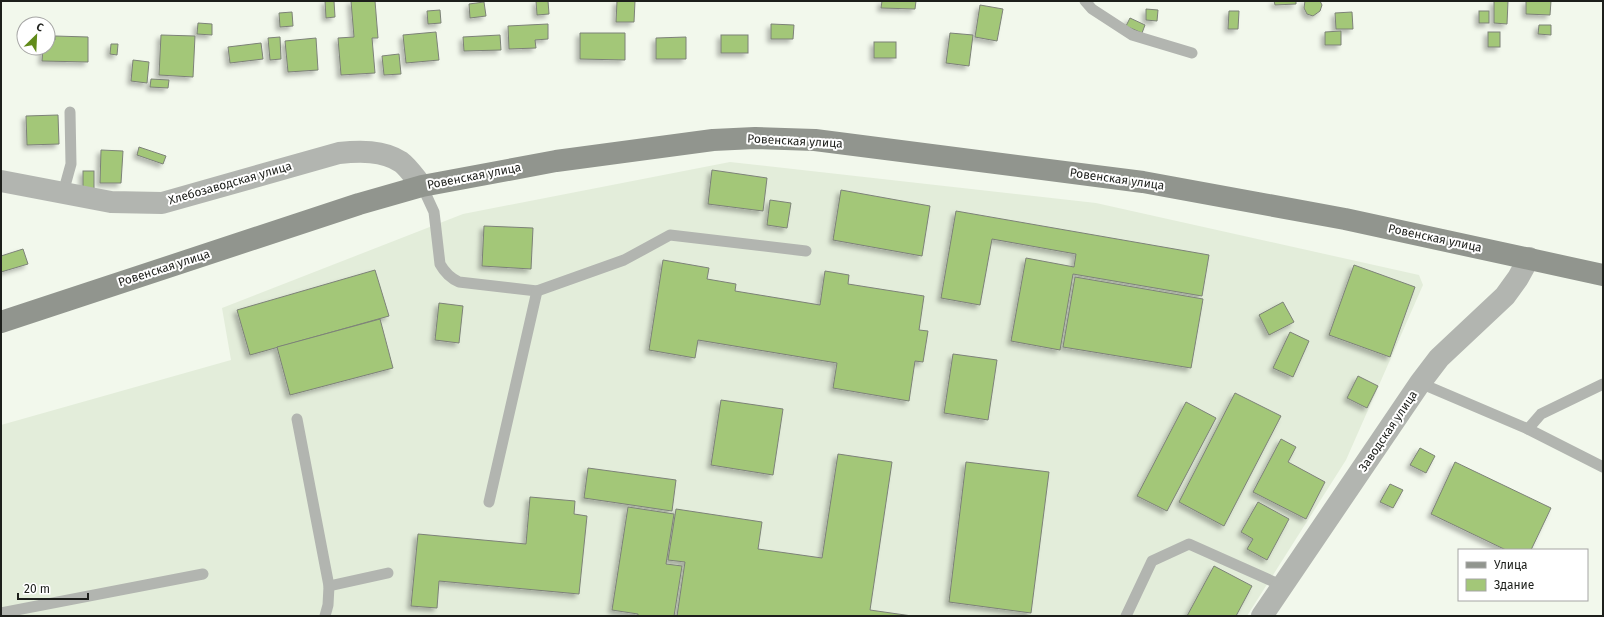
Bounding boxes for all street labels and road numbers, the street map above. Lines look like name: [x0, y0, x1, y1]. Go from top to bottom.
street label: Ровенская улица: [747, 132, 843, 150]
street label: Хлебозаводская улица: [167, 159, 293, 207]
street label: Ровенская улица: [426, 160, 522, 192]
street label: Ровенская улица: [1069, 165, 1165, 193]
street label: Ровенская улица: [1387, 221, 1483, 255]
street label: Ровенская улица: [116, 247, 212, 289]
street label: Заводская улица: [1356, 388, 1420, 474]

